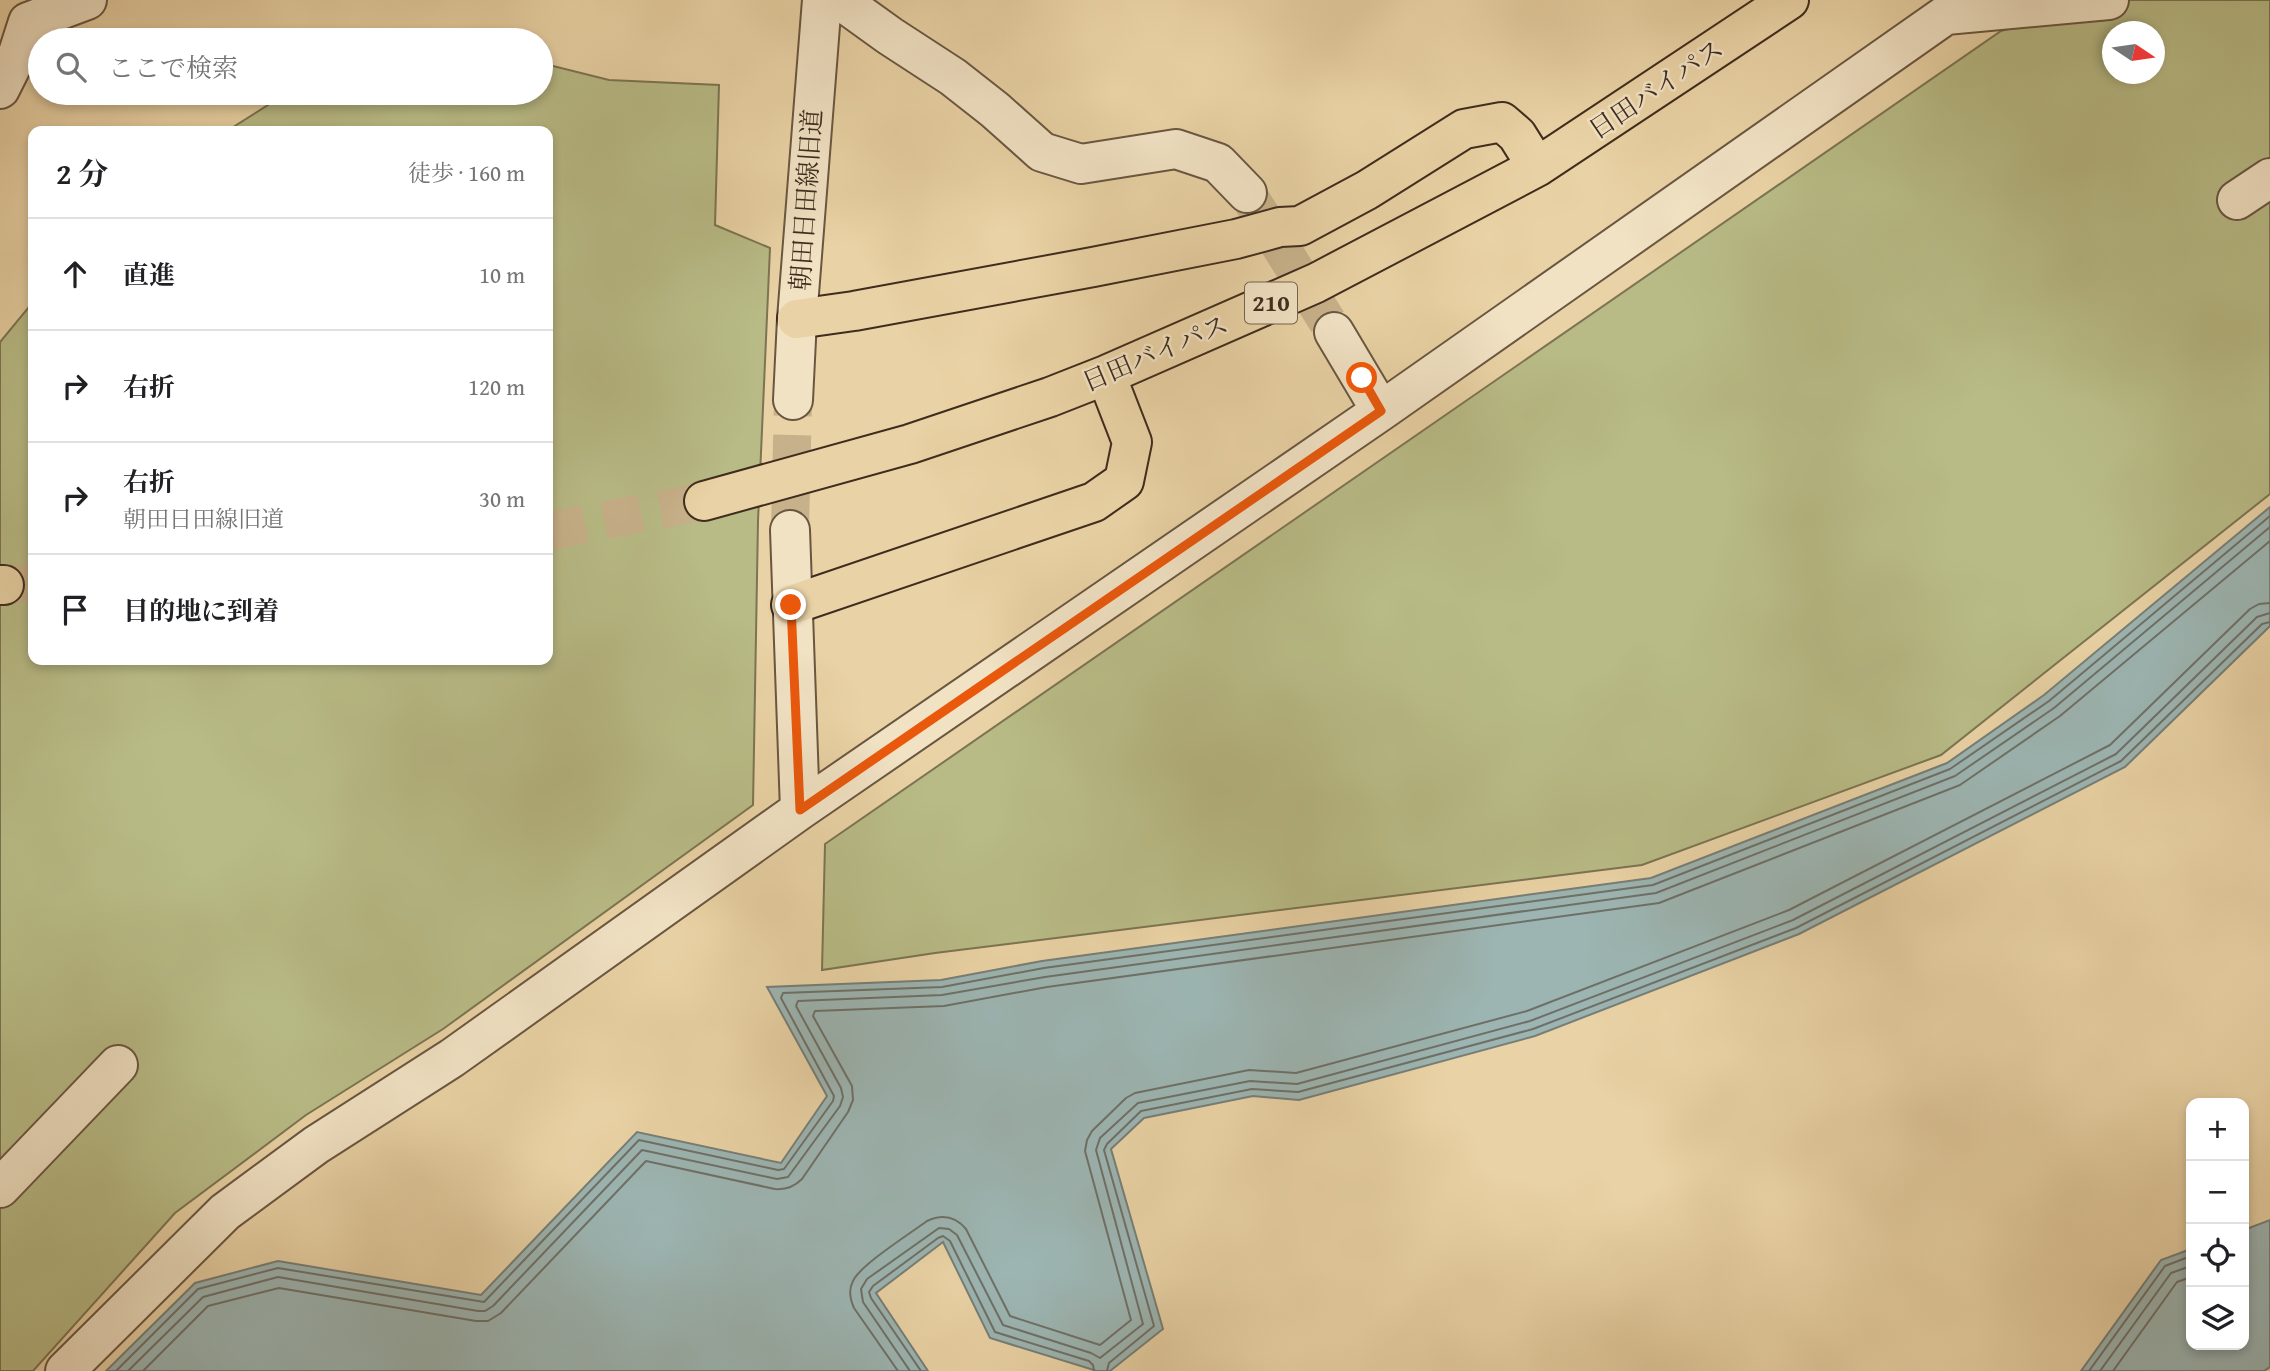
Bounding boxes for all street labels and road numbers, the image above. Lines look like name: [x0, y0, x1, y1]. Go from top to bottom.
street label: 日田バイパス: [1580, 29, 1731, 148]
street label: 朝田日田線旧道: [780, 108, 831, 292]
road number: 210: [1245, 282, 1297, 324]
street label: 日田バイパス: [1076, 304, 1234, 401]

